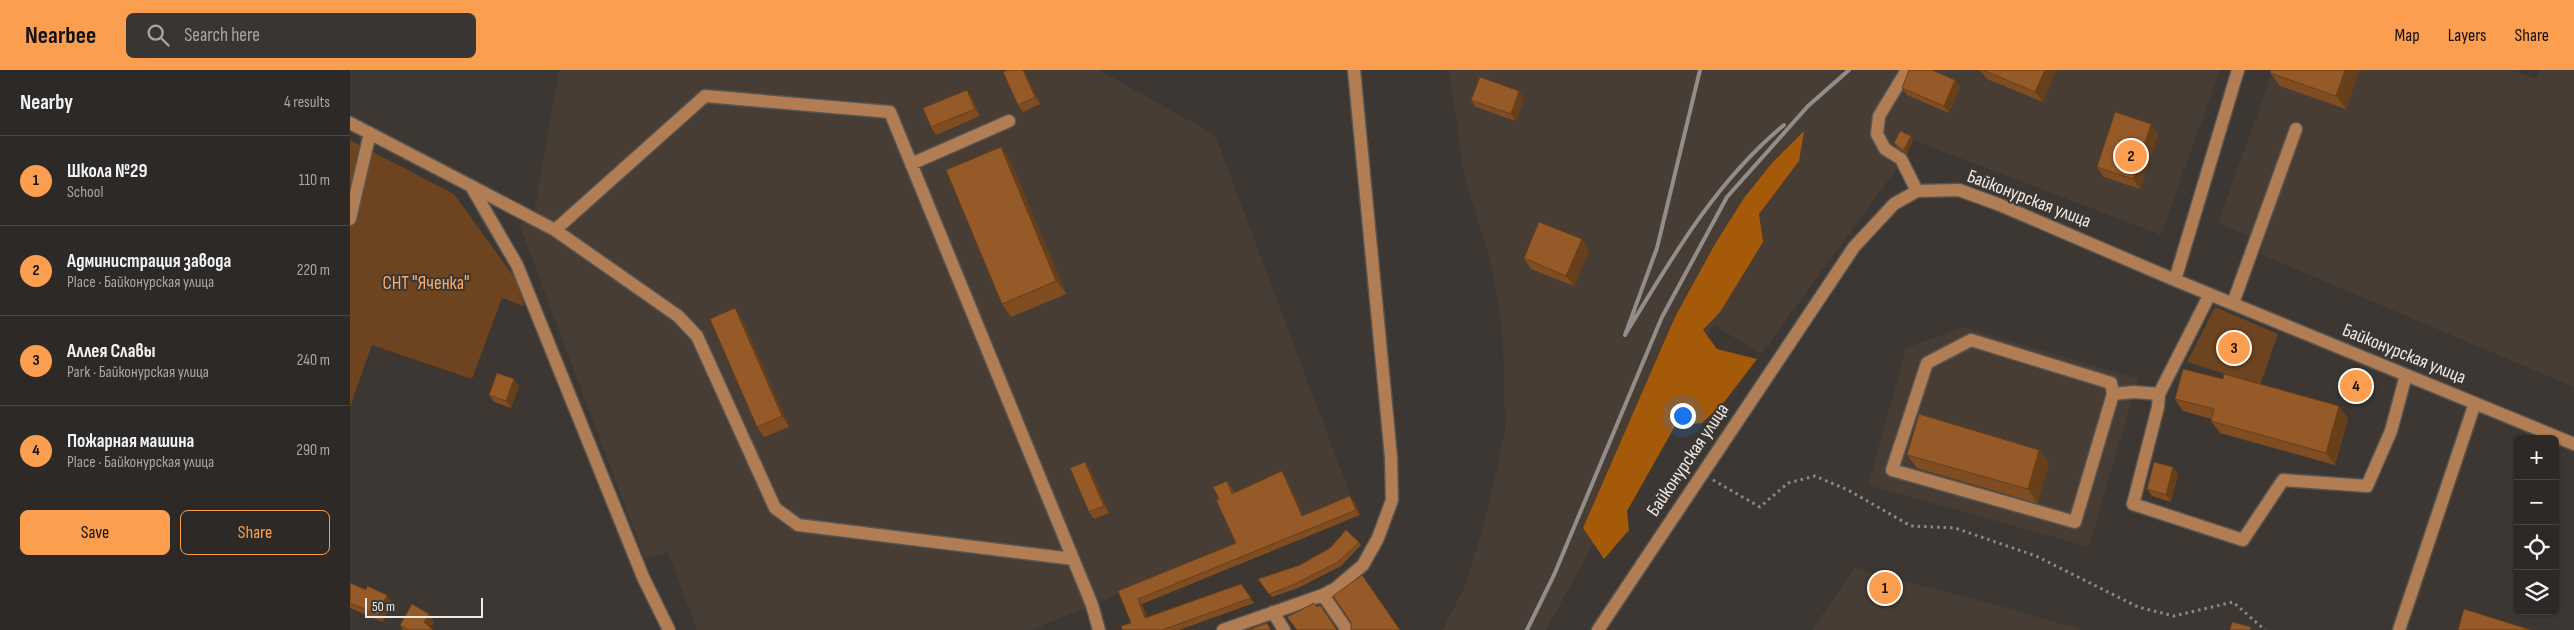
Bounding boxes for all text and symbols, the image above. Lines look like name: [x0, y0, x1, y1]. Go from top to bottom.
search box: [126, 13, 476, 58]
text: Nearbee: [25, 21, 96, 50]
icon: search: [144, 21, 172, 49]
text: Search here: [184, 24, 260, 47]
text: Map: [2395, 25, 2420, 46]
text: Layers: [2448, 25, 2487, 46]
text: Share: [2515, 25, 2549, 46]
text: Nearby: [20, 90, 73, 115]
text: 4 results: [284, 93, 330, 112]
pin: 2: [2115, 137, 2147, 175]
text: Школа №29: [67, 160, 147, 183]
street label: Байконурская улица: [1964, 165, 2094, 233]
text: 1: [33, 171, 39, 190]
text: 110 m: [299, 171, 330, 190]
text: School: [67, 183, 103, 202]
text: Администрация завода: [67, 250, 231, 273]
text: 2: [32, 261, 40, 280]
text: 220 m: [297, 261, 330, 280]
park label: СНТ "Яченка": [382, 272, 470, 295]
text: Place · Байконурская улица: [67, 273, 214, 292]
street label: Байконурская улица: [2339, 319, 2469, 389]
pin: 3: [2218, 329, 2250, 367]
text: Аллея Славы: [67, 340, 156, 363]
text: 3: [32, 351, 40, 370]
text: 240 m: [297, 351, 330, 370]
text: Park · Байконурская улица: [67, 363, 209, 382]
pin: 4: [2340, 367, 2372, 405]
street label: Байконурская улица: [1642, 399, 1734, 521]
your location: [1670, 403, 1696, 429]
text: Пожарная машина: [67, 430, 194, 453]
map controls: [2514, 435, 2559, 615]
button: +: [2514, 435, 2559, 480]
text: 4: [32, 441, 40, 460]
text: 290 m: [296, 441, 330, 460]
text: Place · Байконурская улица: [67, 453, 214, 472]
button: −: [2514, 480, 2559, 525]
button: Save: [20, 510, 170, 555]
button: Share: [180, 510, 330, 555]
button: locate: [2514, 525, 2559, 570]
pin: 1: [1869, 569, 1901, 607]
button: layers: [2514, 570, 2559, 615]
scale bar: [365, 595, 482, 618]
text: 50 m: [372, 598, 395, 615]

